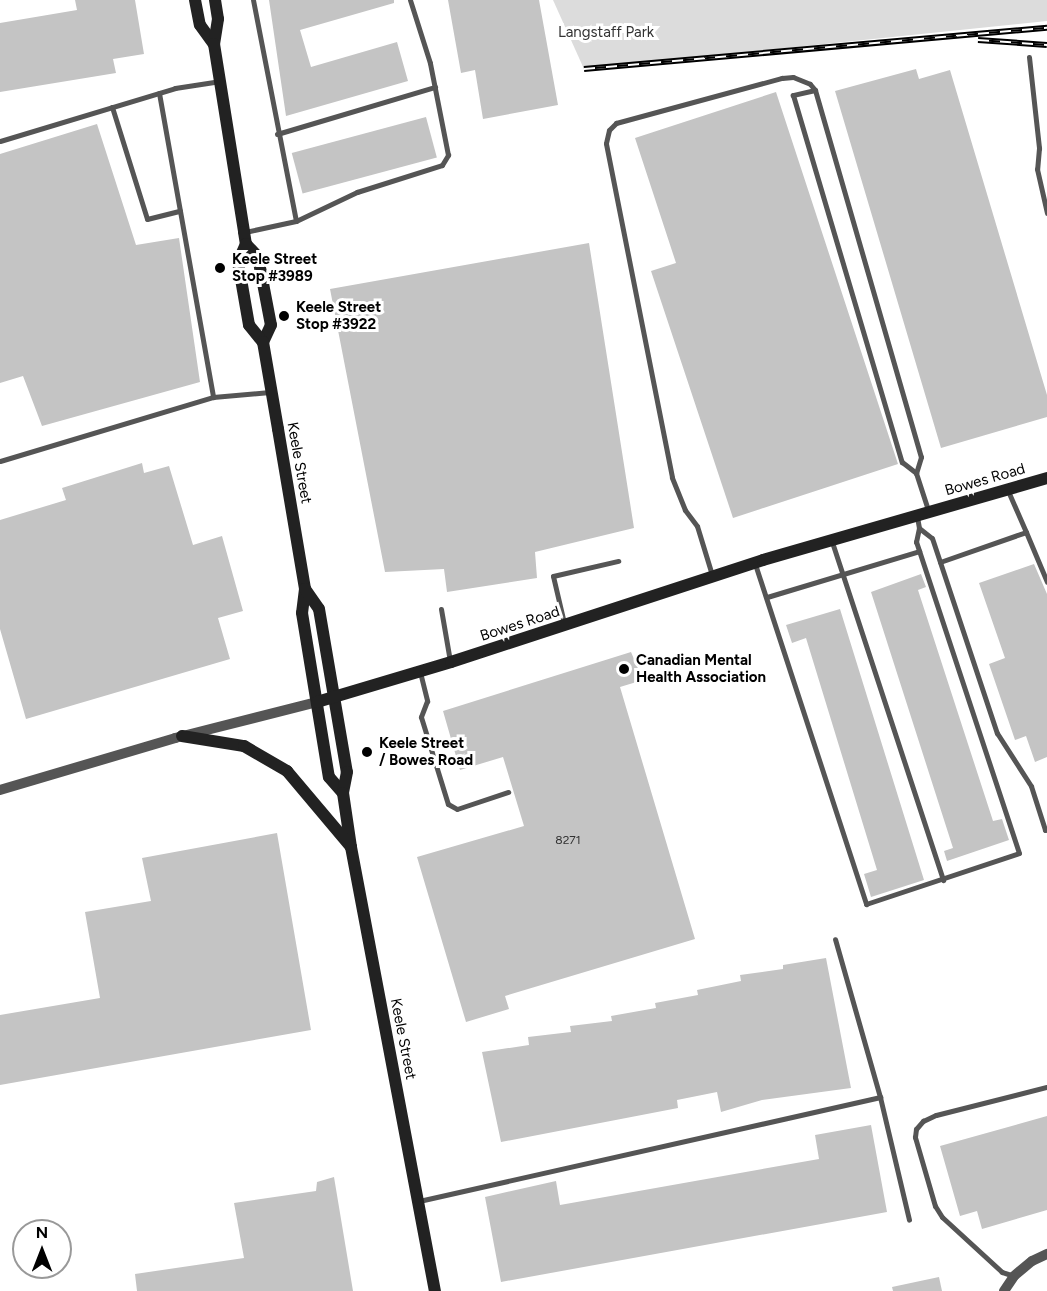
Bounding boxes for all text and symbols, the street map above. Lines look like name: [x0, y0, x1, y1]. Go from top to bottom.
park label: Langstaff Park: [558, 24, 654, 42]
place label: Keele Street Stop #3989: [232, 250, 317, 285]
marker: Keele Street Stop #3989: [213, 261, 227, 275]
place label: Keele Street Stop #3922: [296, 298, 381, 333]
marker: Keele Street Stop #3922: [277, 309, 291, 323]
street label: Keele Street: [283, 421, 315, 505]
street label: Bowes Road: [943, 460, 1027, 500]
street label: Bowes Road: [478, 603, 562, 645]
place label: Canadian Mental Health Association: [636, 651, 766, 686]
marker: Canadian Mental Health Association: [617, 662, 631, 676]
place label: Keele Street / Bowes Road: [379, 734, 473, 769]
marker: Keele Street / Bowes Road: [360, 745, 374, 759]
house number: 8271: [555, 834, 581, 848]
street label: Keele Street: [386, 997, 420, 1081]
north arrow: [12, 1219, 72, 1279]
text: N: [36, 1223, 48, 1242]

